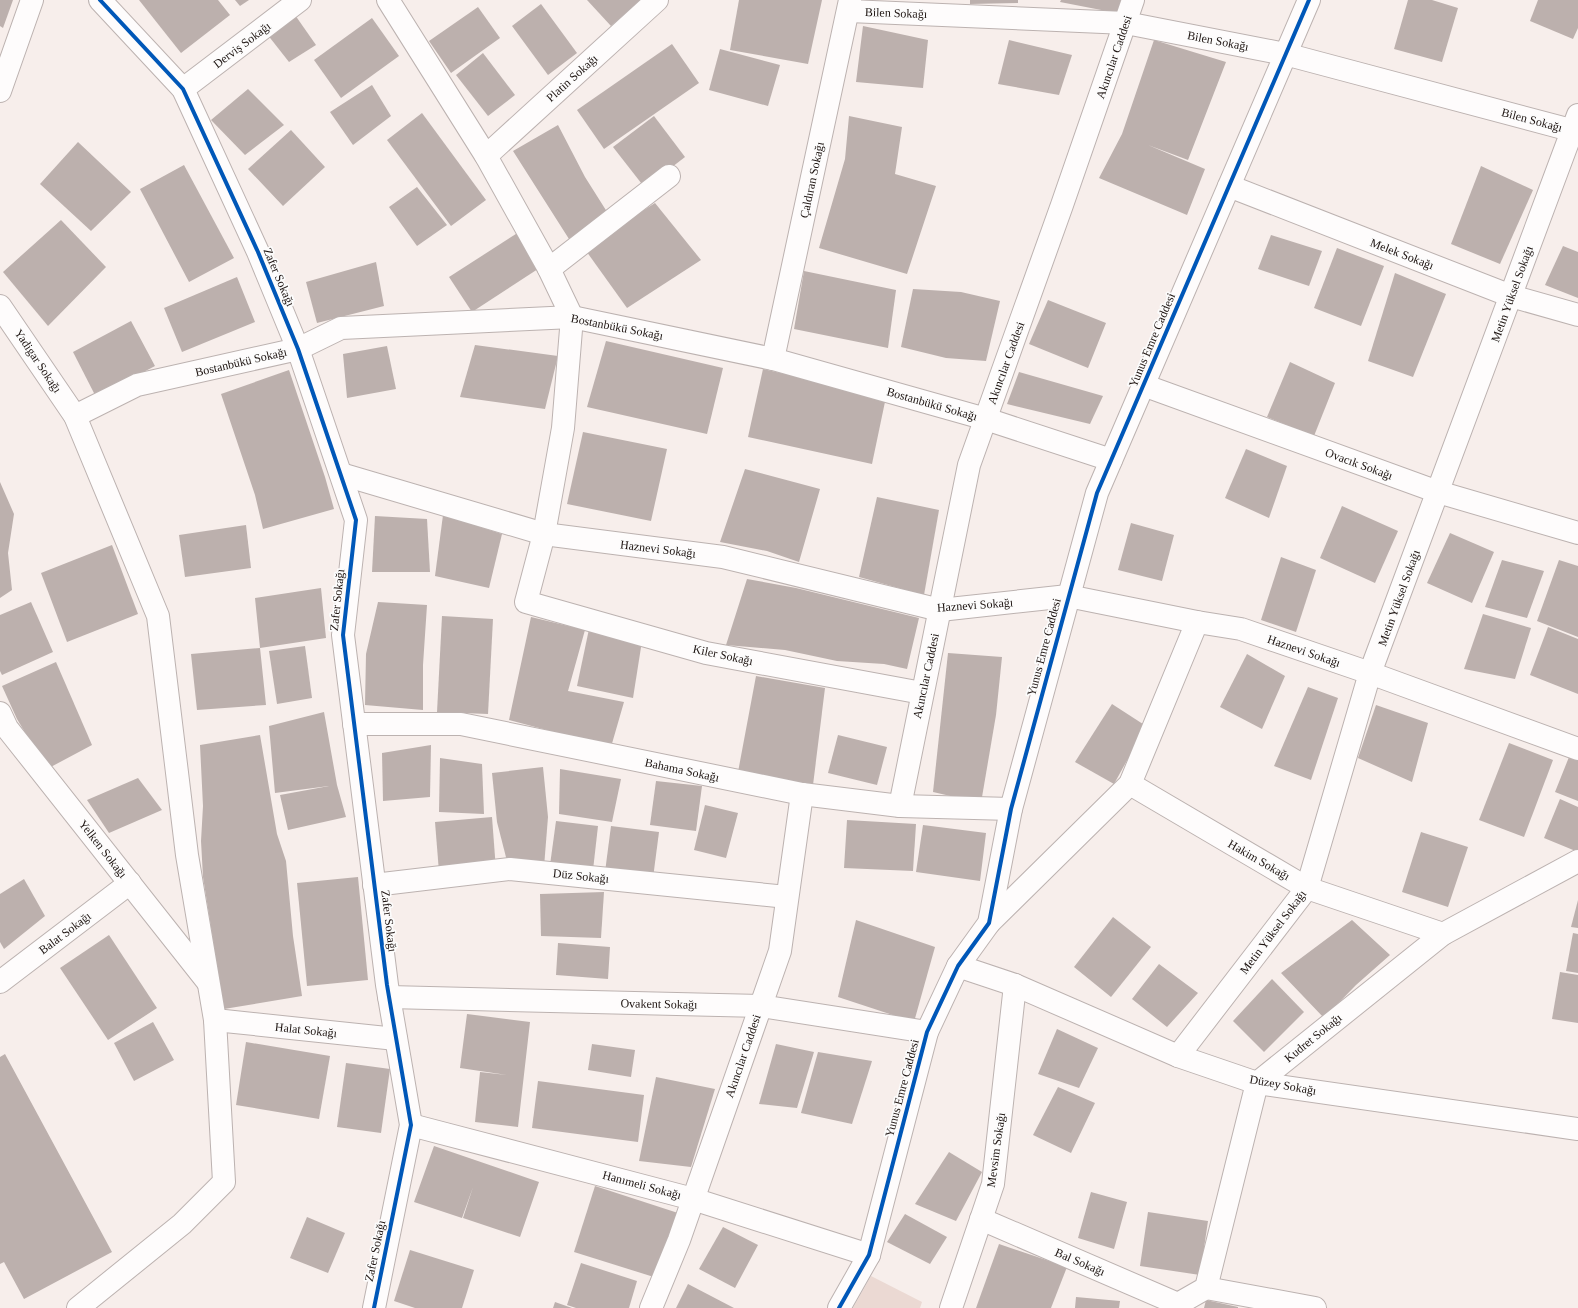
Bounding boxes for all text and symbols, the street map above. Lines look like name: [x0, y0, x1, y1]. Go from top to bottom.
street label: Bilen Sokağı: [865, 5, 928, 21]
street label: Akıncılar Caddesi: [1093, 13, 1135, 100]
street label: Derviş Sokağı: [211, 18, 274, 71]
street label: Bilen Sokağı: [1186, 28, 1251, 54]
street label: Platin Sokağı: [543, 51, 601, 105]
street label: Bilen Sokağı: [1500, 105, 1565, 135]
street label: Çaldıran Sokağı: [797, 140, 827, 219]
street label: Melek Sokağı: [1368, 235, 1436, 273]
street label: Metin Yüksel Sokağı: [1488, 243, 1536, 344]
street label: Zafer Sokağı: [260, 246, 298, 309]
street label: Yunus Emre Caddesi: [1126, 290, 1178, 389]
street label: Bostanbükü Sokağı: [570, 311, 665, 343]
street label: Akıncılar Caddesi: [985, 319, 1028, 406]
street label: Yadigar Sokağı: [12, 327, 65, 396]
street label: Bostanbükü Sokağı: [194, 344, 289, 379]
street label: Bostanbükü Sokağı: [885, 384, 980, 424]
street label: Ovacık Sokağı: [1323, 445, 1395, 483]
street label: Haznevi Sokağı: [619, 537, 697, 561]
street label: Metin Yüksel Sokağı: [1375, 547, 1423, 648]
street label: Zafer Sokağı: [327, 568, 347, 632]
street label: Haznevi Sokağı: [936, 595, 1014, 615]
street label: Yunus Emre Caddesi: [1024, 596, 1064, 697]
street label: Akıncılar Caddesi: [910, 631, 942, 720]
street label: Haznevi Sokağı: [1266, 632, 1343, 670]
street label: Kiler Sokağı: [692, 642, 755, 668]
street label: Bahama Sokağı: [644, 755, 721, 785]
street label: Yelken Sokağı: [76, 817, 130, 881]
street label: Hakim Sokağı: [1226, 837, 1293, 884]
street label: Düz Sokağı: [552, 866, 610, 886]
street label: Metin Yüksel Sokağı: [1237, 887, 1310, 977]
street label: Zafer Sokağı: [378, 889, 400, 953]
street label: Balat Sokağı: [36, 908, 94, 957]
street label: Ovakent Sokağı: [620, 996, 698, 1012]
street label: Kudret Sokağı: [1282, 1010, 1345, 1065]
street label: Akıncılar Caddesi: [722, 1012, 764, 1099]
street label: Halat Sokağı: [274, 1020, 338, 1040]
street label: Yunus Emre Caddesi: [882, 1037, 922, 1138]
street label: Düzey Sokağı: [1248, 1072, 1318, 1098]
street label: Mevsim Sokağı: [984, 1111, 1008, 1188]
street label: Hanımeli Sokağı: [601, 1168, 684, 1202]
street label: Zafer Sokağı: [362, 1218, 388, 1283]
street label: Bal Sokağı: [1053, 1245, 1108, 1279]

